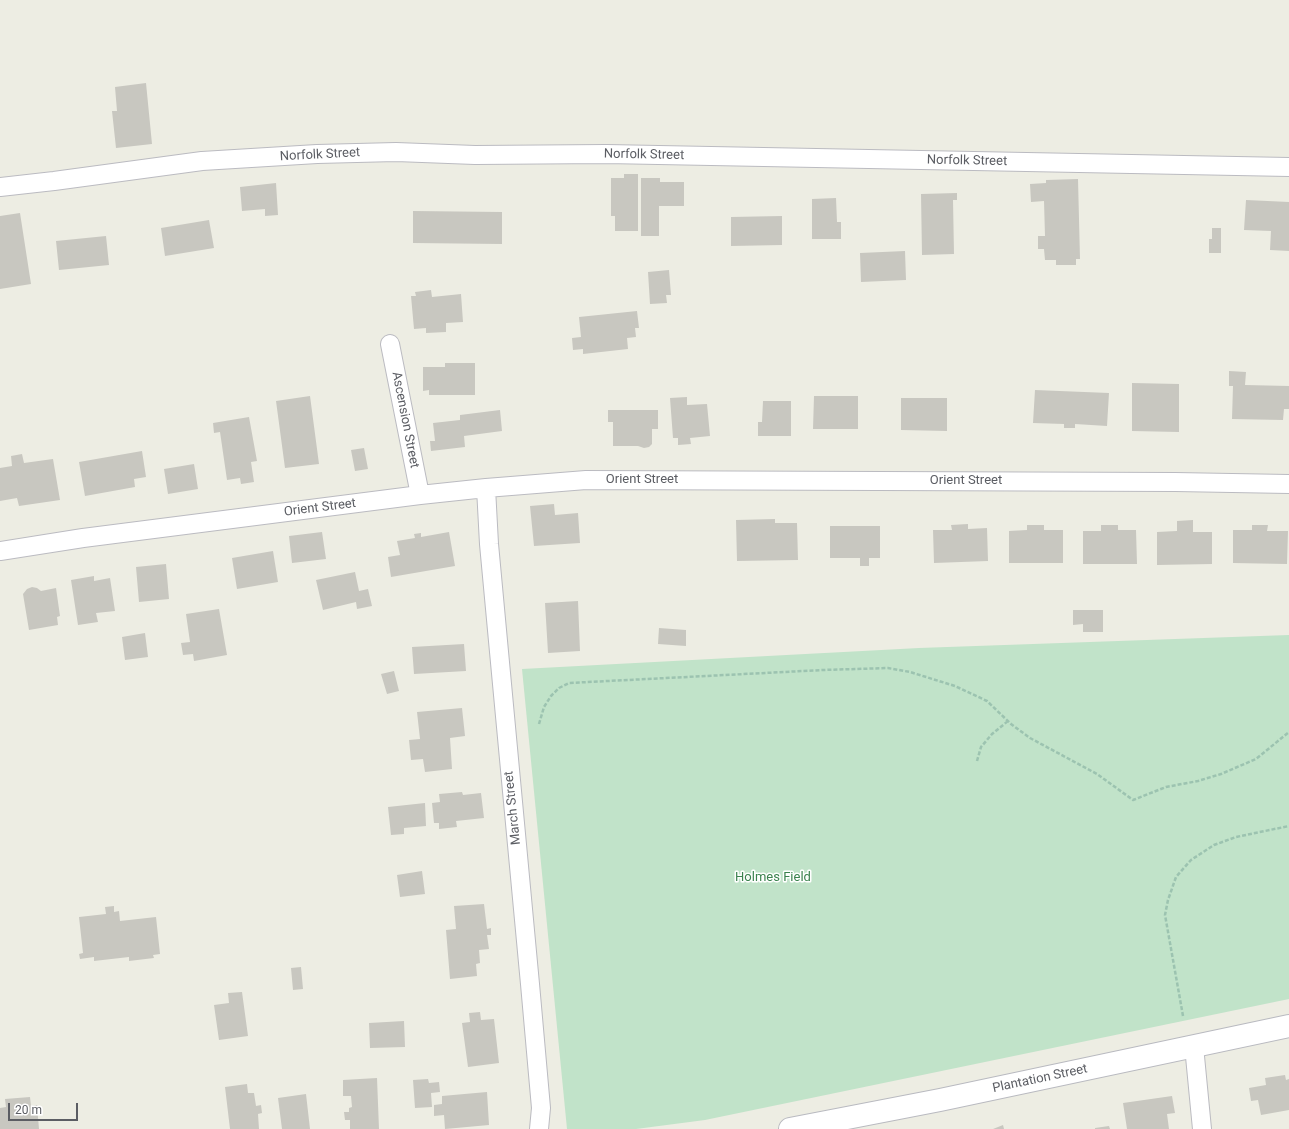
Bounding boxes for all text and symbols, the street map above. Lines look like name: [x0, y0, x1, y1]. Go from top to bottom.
street label: Norfolk Street: [279, 145, 361, 165]
street label: Norfolk Street: [604, 146, 684, 164]
street label: Norfolk Street: [927, 152, 1007, 170]
street label: Ascension Street: [388, 370, 422, 470]
street label: Orient Street: [606, 472, 678, 488]
street label: Orient Street: [930, 473, 1002, 489]
street label: Orient Street: [283, 496, 357, 520]
street label: March Street: [501, 770, 525, 846]
park label: Holmes Field: [735, 870, 811, 886]
street label: Plantation Street: [991, 1061, 1089, 1097]
scale bar: [10, 1095, 80, 1121]
text: 20 m: [15, 1103, 42, 1117]

